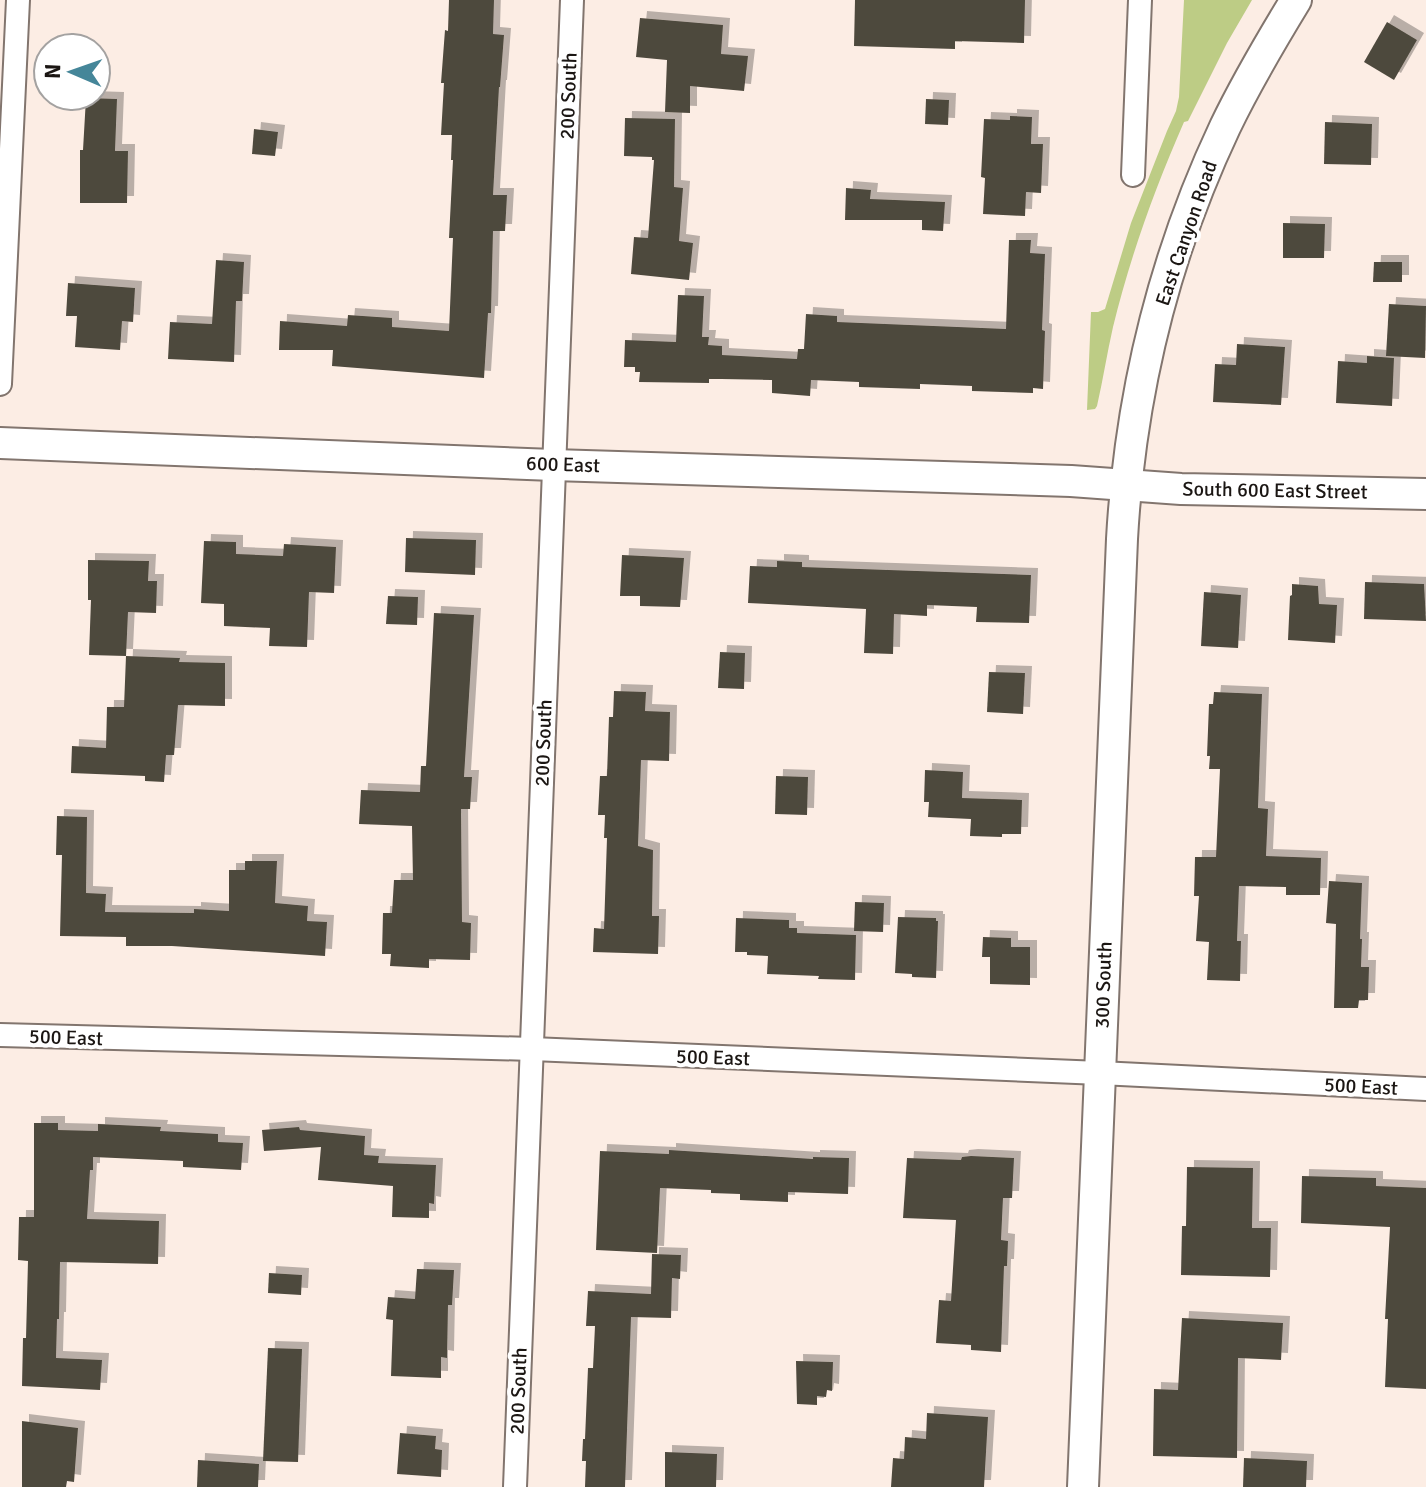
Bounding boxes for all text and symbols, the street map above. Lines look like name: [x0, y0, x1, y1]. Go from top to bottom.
north arrow: [32, 32, 112, 112]
street label: 200 South: [554, 52, 583, 140]
text: N: [39, 63, 66, 79]
street label: East Canyon Road: [1150, 157, 1223, 309]
street label: 600 East: [526, 451, 600, 478]
street label: South 600 East Street: [1182, 476, 1368, 505]
street label: 200 South: [529, 699, 558, 787]
street label: 300 South: [1089, 941, 1118, 1029]
street label: 500 East: [29, 1024, 103, 1051]
street label: 500 East: [676, 1044, 750, 1071]
street label: 500 East: [1323, 1072, 1399, 1101]
street label: 200 South: [504, 1347, 533, 1435]

